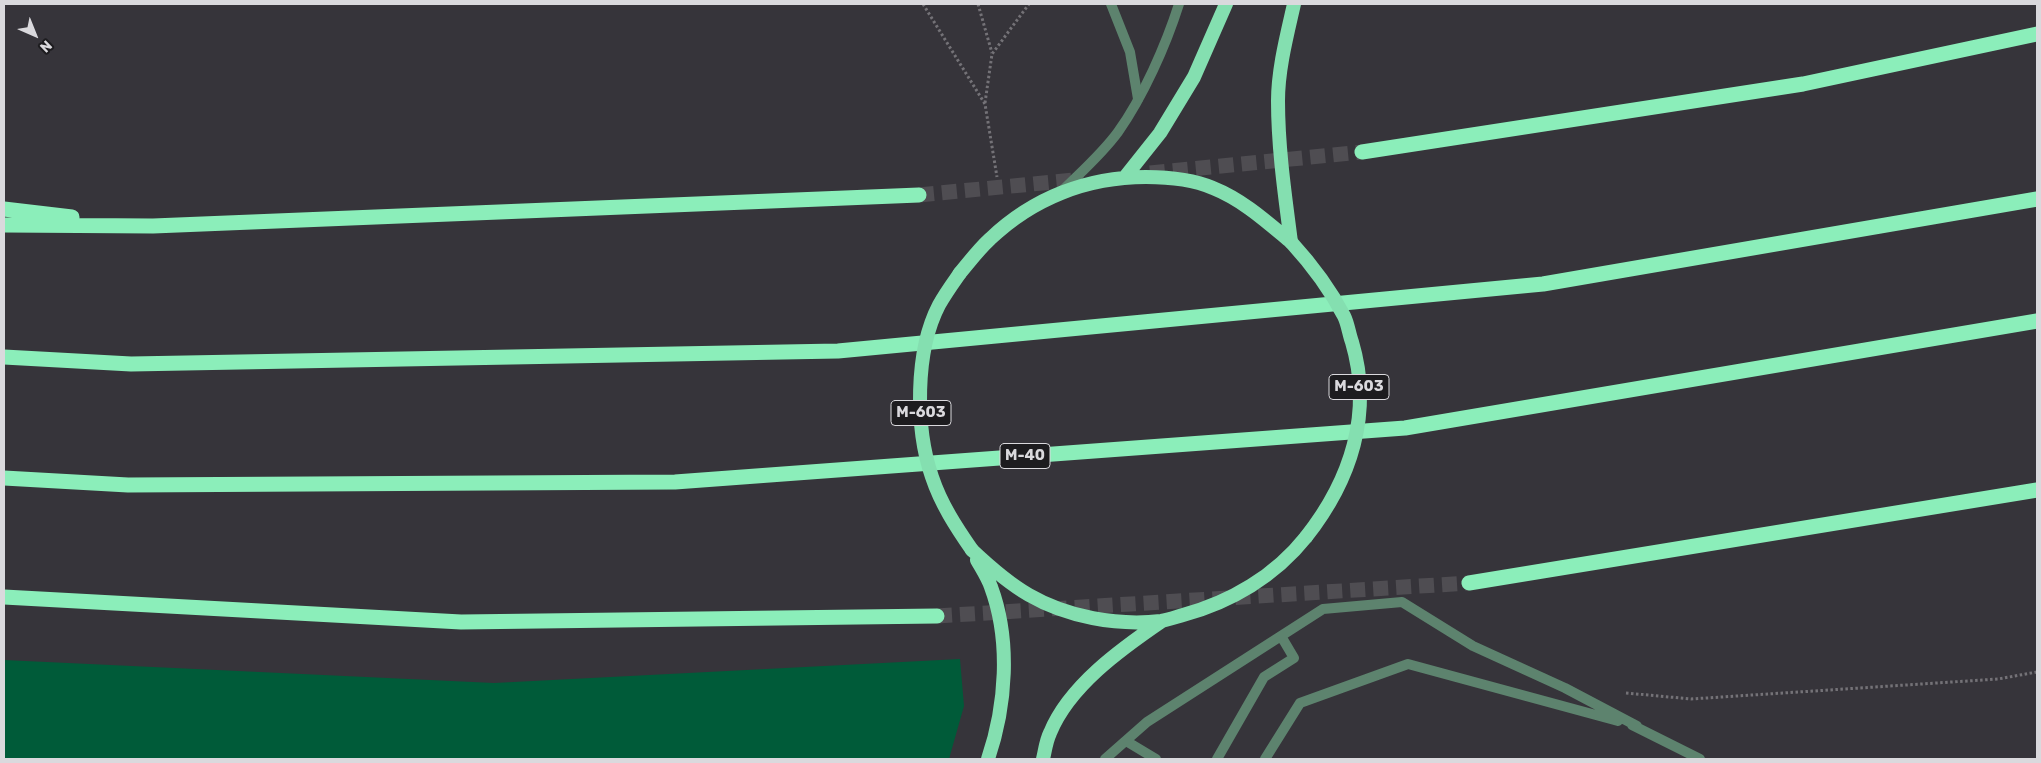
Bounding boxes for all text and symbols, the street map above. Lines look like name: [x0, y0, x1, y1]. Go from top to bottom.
north arrow: [10, 10, 60, 60]
text: N: [36, 37, 55, 56]
road number: M-603: [1329, 374, 1389, 400]
road number: M-603: [891, 400, 951, 426]
road number: M-40: [1000, 444, 1050, 468]

